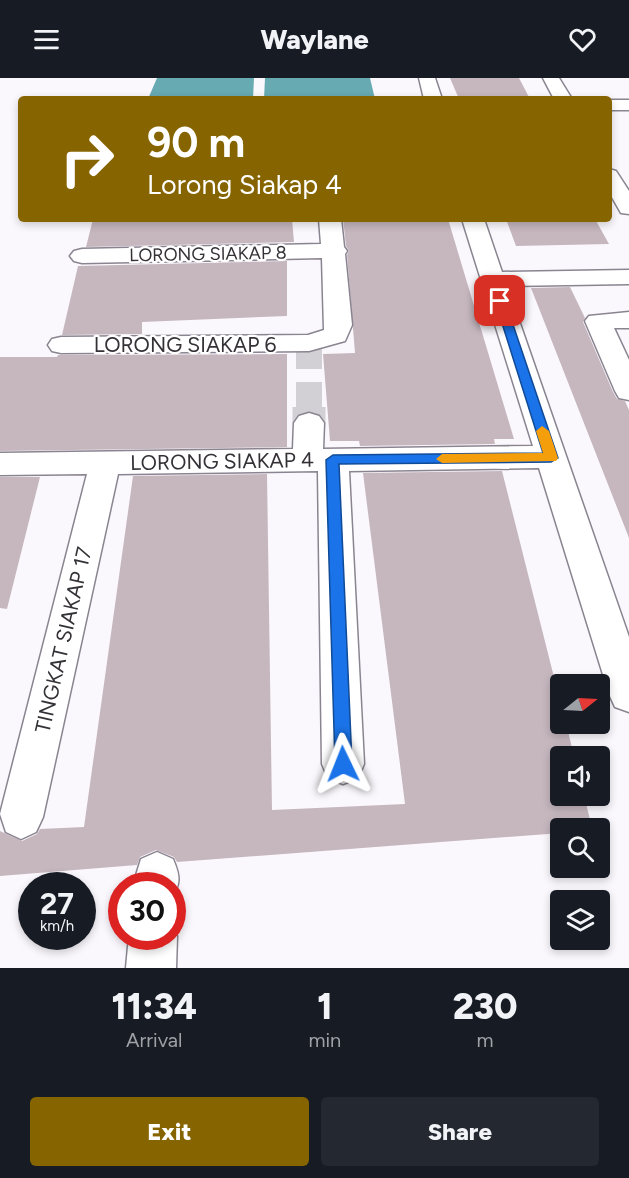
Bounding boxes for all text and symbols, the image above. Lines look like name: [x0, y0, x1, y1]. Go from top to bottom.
icon: menu: [30, 23, 63, 56]
text: Waylane: [260, 23, 369, 56]
icon: heart: [566, 23, 599, 56]
text: 90 m: [147, 117, 245, 168]
icon: right: [48, 120, 126, 198]
text: Lorong Siakap 4: [147, 168, 342, 201]
street label: LORONG SIAKAP 8: [129, 242, 287, 266]
pin: [474, 275, 525, 326]
icon: arrive: [483, 284, 516, 317]
street label: LORONG SIAKAP 6: [94, 332, 276, 357]
street label: LORONG SIAKAP 4: [130, 447, 314, 475]
street label: TINGKAT SIAKAP 17: [29, 545, 97, 735]
north arrow: [550, 674, 610, 734]
map controls: [550, 674, 610, 950]
position arrow: [311, 732, 375, 796]
button: sound: [550, 746, 610, 806]
button: search: [550, 818, 610, 878]
speed limit sign: 30: [108, 872, 186, 950]
text: 27: [40, 885, 74, 922]
button: layers: [550, 890, 610, 950]
text: km/h: [40, 917, 74, 935]
text: 11:34: [111, 985, 197, 1028]
text: 1: [317, 985, 333, 1028]
text: 230: [453, 985, 518, 1028]
text: Arrival: [126, 1028, 182, 1052]
text: min: [308, 1028, 341, 1052]
text: m: [477, 1028, 494, 1052]
button: Exit: [30, 1097, 309, 1166]
button: Share: [321, 1097, 599, 1166]

